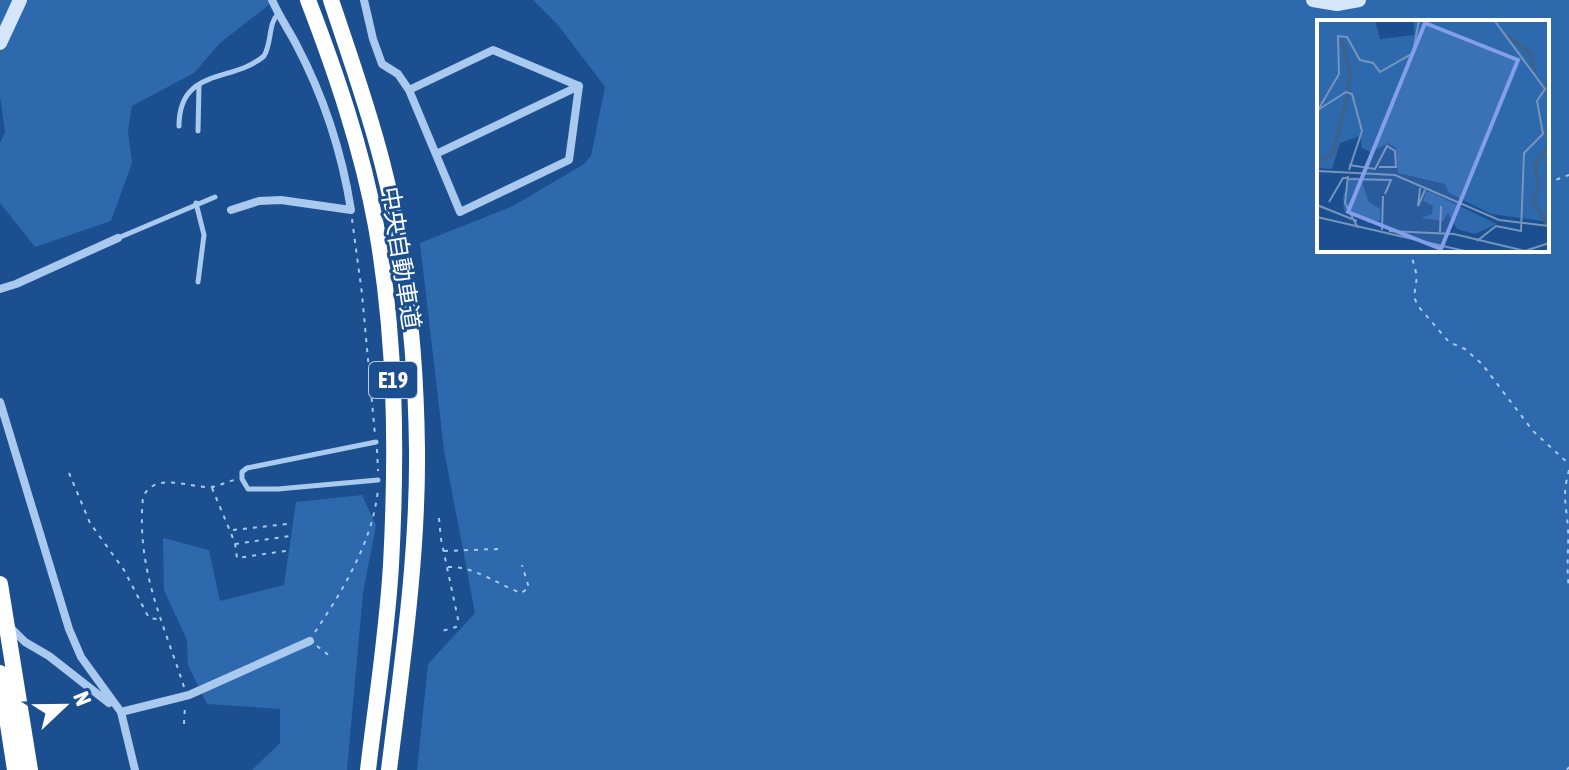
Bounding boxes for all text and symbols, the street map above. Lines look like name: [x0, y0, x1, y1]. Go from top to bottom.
inset map: [1317, 20, 1549, 252]
street label: 中央自動車道: [376, 185, 426, 331]
road number: E19: [369, 362, 417, 398]
north arrow: [24, 666, 104, 746]
text: N: [68, 688, 97, 709]

